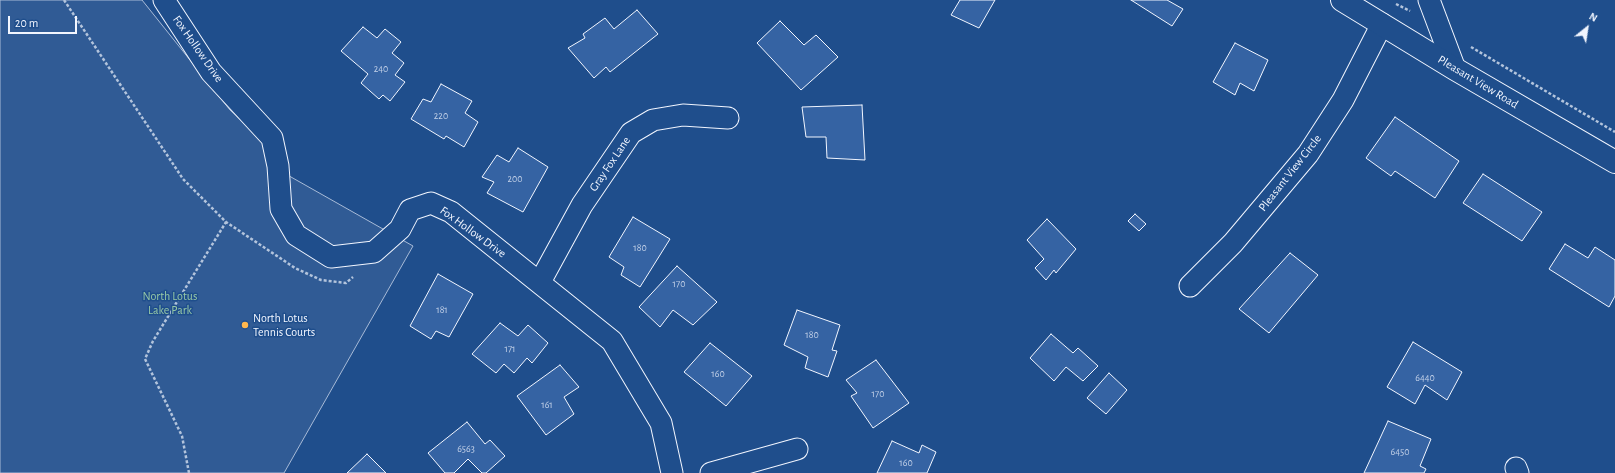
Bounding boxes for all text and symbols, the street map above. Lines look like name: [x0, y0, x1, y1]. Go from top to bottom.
scale bar: [10, 8, 79, 34]
north arrow: [1567, 8, 1607, 48]
text: N: [1587, 10, 1599, 24]
street label: Fox Hollow Drive: [170, 13, 226, 85]
text: 20 m: [15, 17, 38, 29]
street label: Pleasant View Road: [1435, 52, 1521, 112]
house number: 240: [374, 63, 388, 75]
house number: 220: [434, 110, 448, 122]
street label: Pleasant View Circle: [1256, 132, 1324, 214]
street label: Gray Fox Lane: [586, 134, 634, 194]
house number: 200: [507, 173, 523, 185]
street label: Fox Hollow Drive: [437, 203, 509, 261]
house number: 180: [633, 242, 647, 254]
house number: 170: [673, 278, 685, 290]
park label: North Lotus Lake Park: [143, 289, 197, 317]
house number: 181: [436, 304, 448, 316]
place label: North Lotus Tennis Courts: [253, 311, 315, 339]
marker: North Lotus Tennis Courts: [240, 320, 250, 330]
house number: 180: [805, 329, 819, 341]
house number: 171: [504, 343, 516, 355]
house number: 160: [711, 368, 725, 380]
house number: 6440: [1415, 372, 1435, 384]
house number: 170: [872, 388, 884, 400]
house number: 161: [541, 399, 553, 411]
house number: 6563: [457, 443, 475, 455]
house number: 6450: [1391, 446, 1409, 458]
house number: 160: [899, 457, 913, 469]

